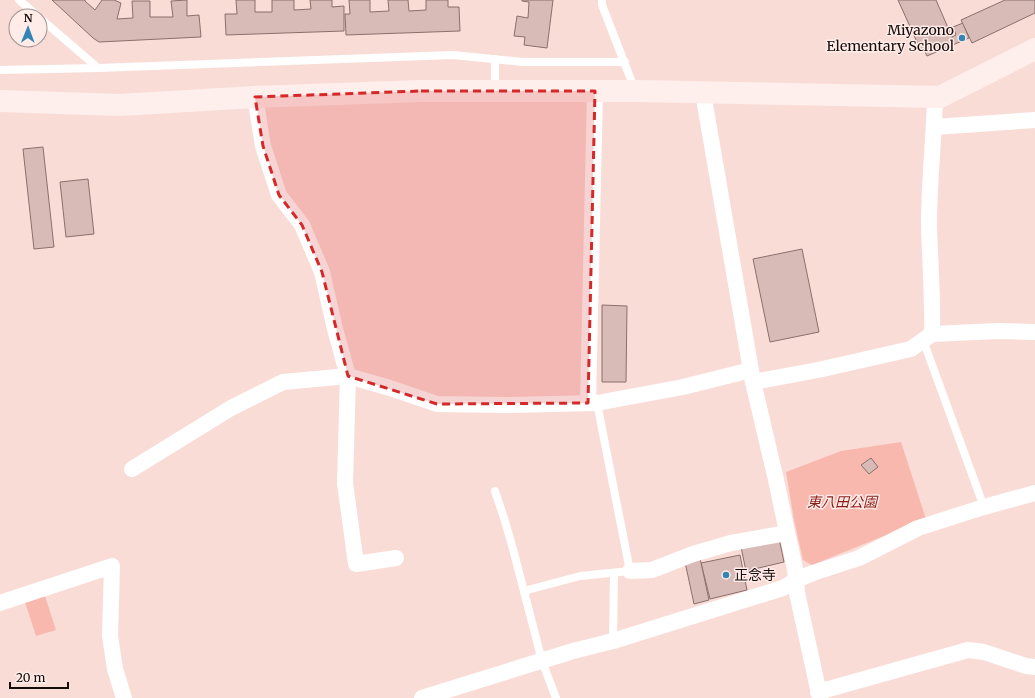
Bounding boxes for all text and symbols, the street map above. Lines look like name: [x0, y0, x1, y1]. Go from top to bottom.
north arrow: [8, 8, 48, 48]
text: N: [24, 11, 33, 25]
place label: Miyazono Elementary School: [827, 21, 955, 55]
marker: Miyazono Elementary School: [957, 33, 967, 43]
park label: 東八田公園: [807, 493, 879, 511]
place label: 正念寺: [734, 566, 776, 584]
marker: 正念寺: [721, 570, 731, 580]
scale bar: [10, 664, 68, 690]
text: 20 m: [16, 670, 45, 685]

